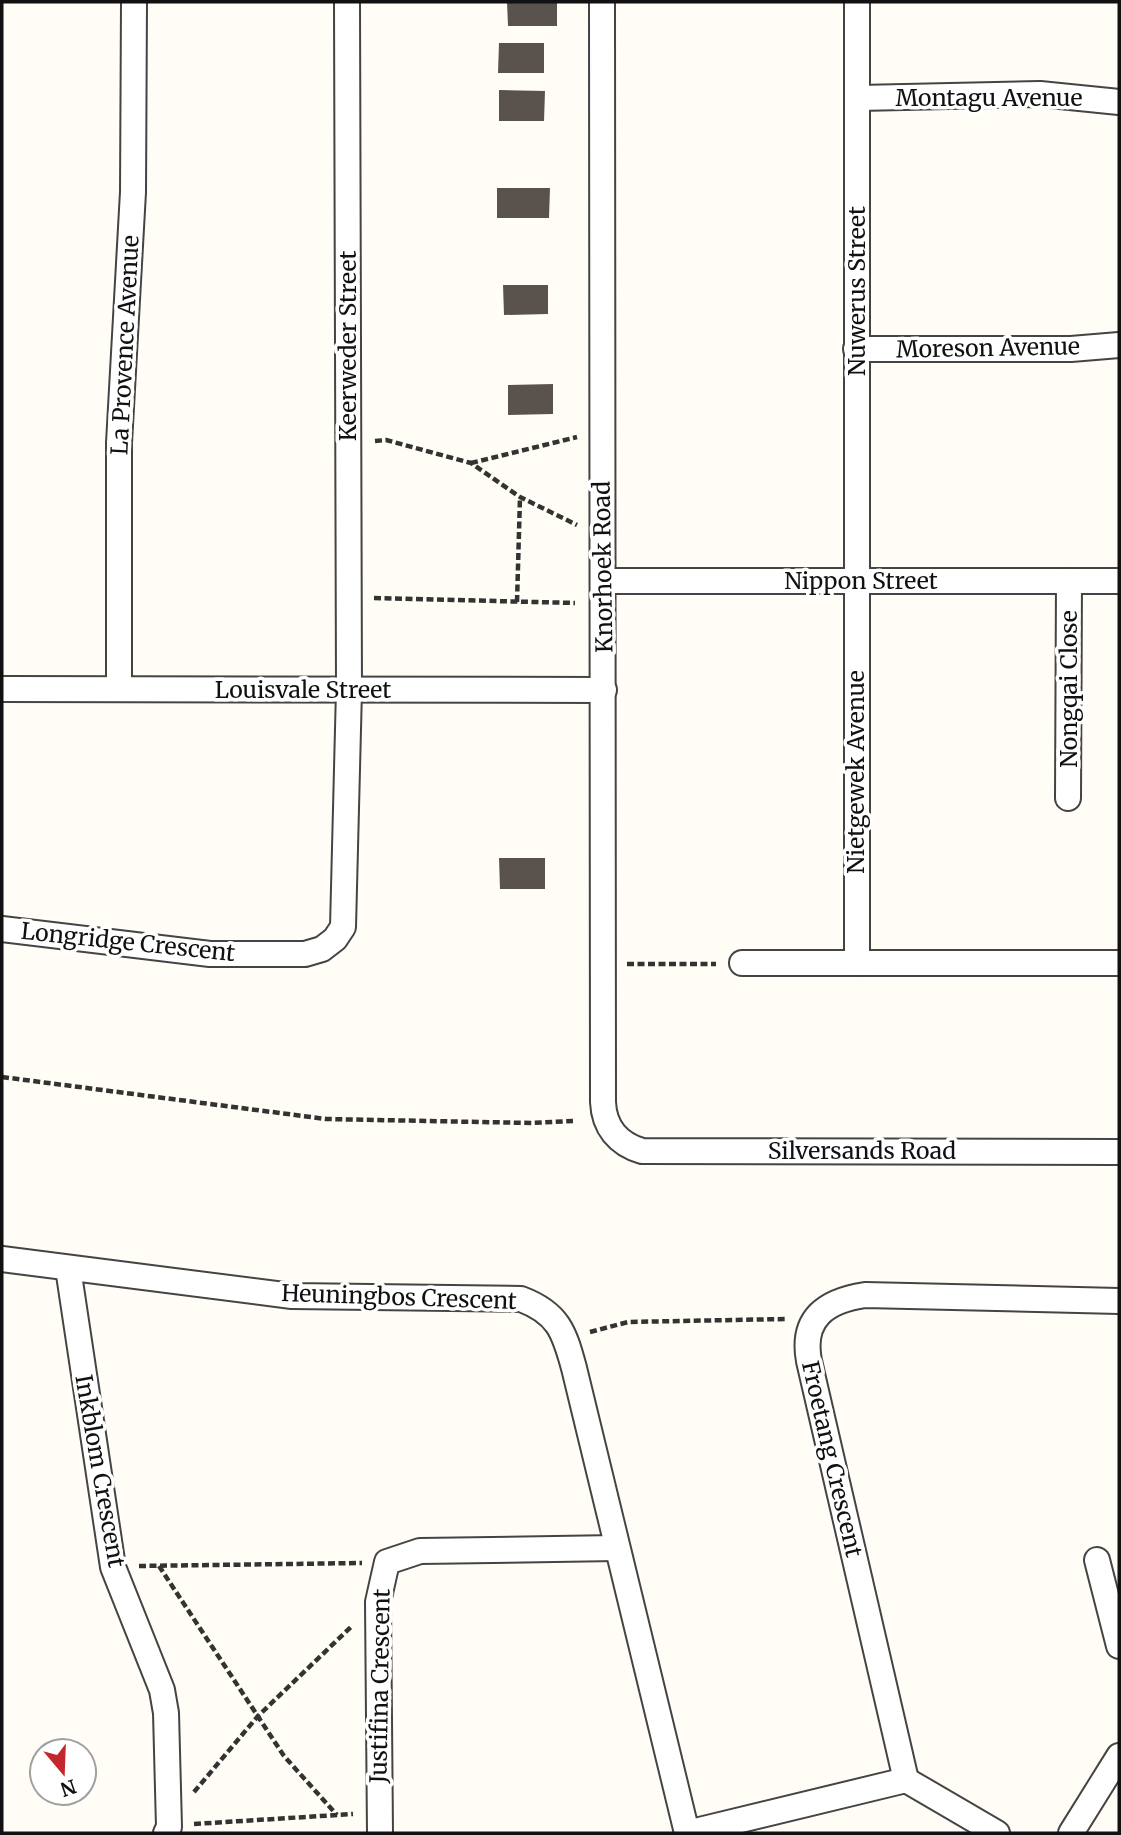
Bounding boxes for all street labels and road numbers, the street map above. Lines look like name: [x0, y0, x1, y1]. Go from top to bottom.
street label: Montagu Avenue: [896, 83, 1082, 112]
street label: Nuwerus Street: [842, 206, 871, 376]
street label: La Provence Avenue: [104, 234, 145, 456]
street label: Keerweder Street: [333, 251, 362, 441]
street label: Moreson Avenue: [896, 331, 1080, 364]
street label: Knorhoek Road: [587, 481, 618, 653]
street label: Nippon Street: [784, 566, 938, 595]
street label: Nongqai Close: [1054, 610, 1083, 768]
street label: Nietgewek Avenue: [841, 670, 870, 874]
street label: Louisvale Street: [215, 675, 391, 704]
street label: Longridge Crescent: [20, 916, 237, 967]
street label: Silversands Road: [768, 1136, 956, 1165]
street label: Heuningbos Crescent: [281, 1278, 517, 1315]
street label: Froetang Crescent: [796, 1358, 869, 1560]
street label: Inkblom Crescent: [69, 1372, 132, 1570]
street label: Justifina Crescent: [363, 1588, 396, 1785]

